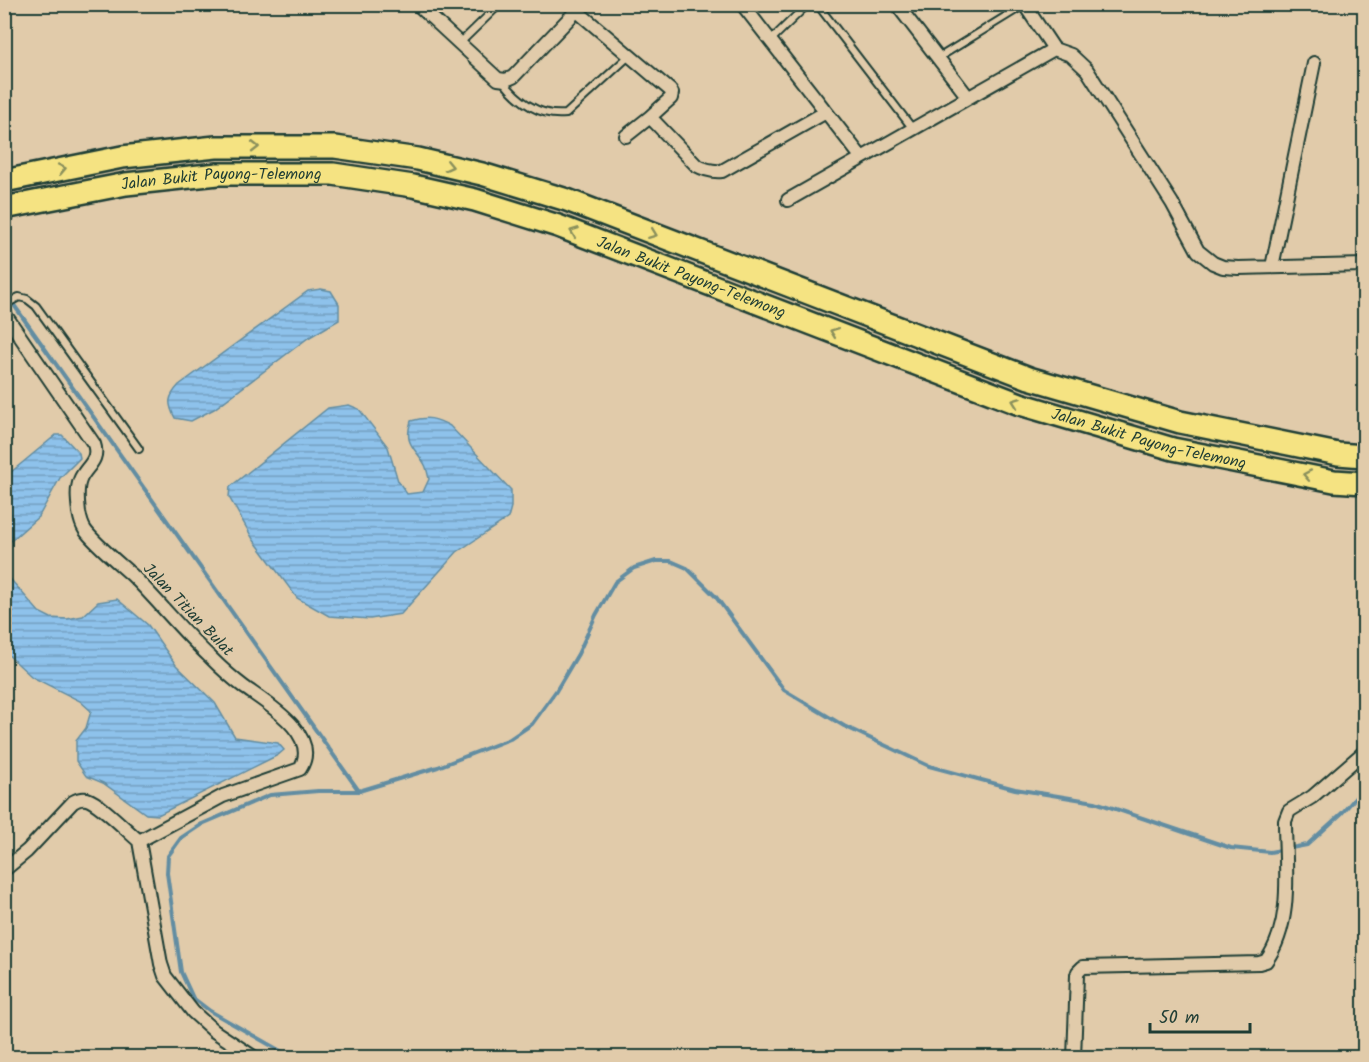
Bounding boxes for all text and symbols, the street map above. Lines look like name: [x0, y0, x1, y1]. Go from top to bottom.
one-way arrow: [251, 141, 260, 153]
one-way arrow: [443, 159, 453, 172]
street label: Jalan Bukit Payong-Telemong: [119, 161, 322, 197]
one-way arrow: [57, 163, 67, 176]
one-way arrow: [569, 227, 580, 239]
one-way arrow: [647, 227, 658, 239]
street label: Jalan Bukit Payong-Telemong: [593, 230, 789, 325]
one-way arrow: [829, 327, 840, 340]
one-way arrow: [1011, 397, 1022, 410]
street label: Jalan Bukit Payong-Telemong: [1048, 401, 1249, 476]
one-way arrow: [1302, 469, 1312, 482]
street label: Jalan Titian Bulat: [137, 558, 240, 663]
scale bar: [1150, 996, 1250, 1034]
text: 50 m: [1159, 1004, 1199, 1033]

